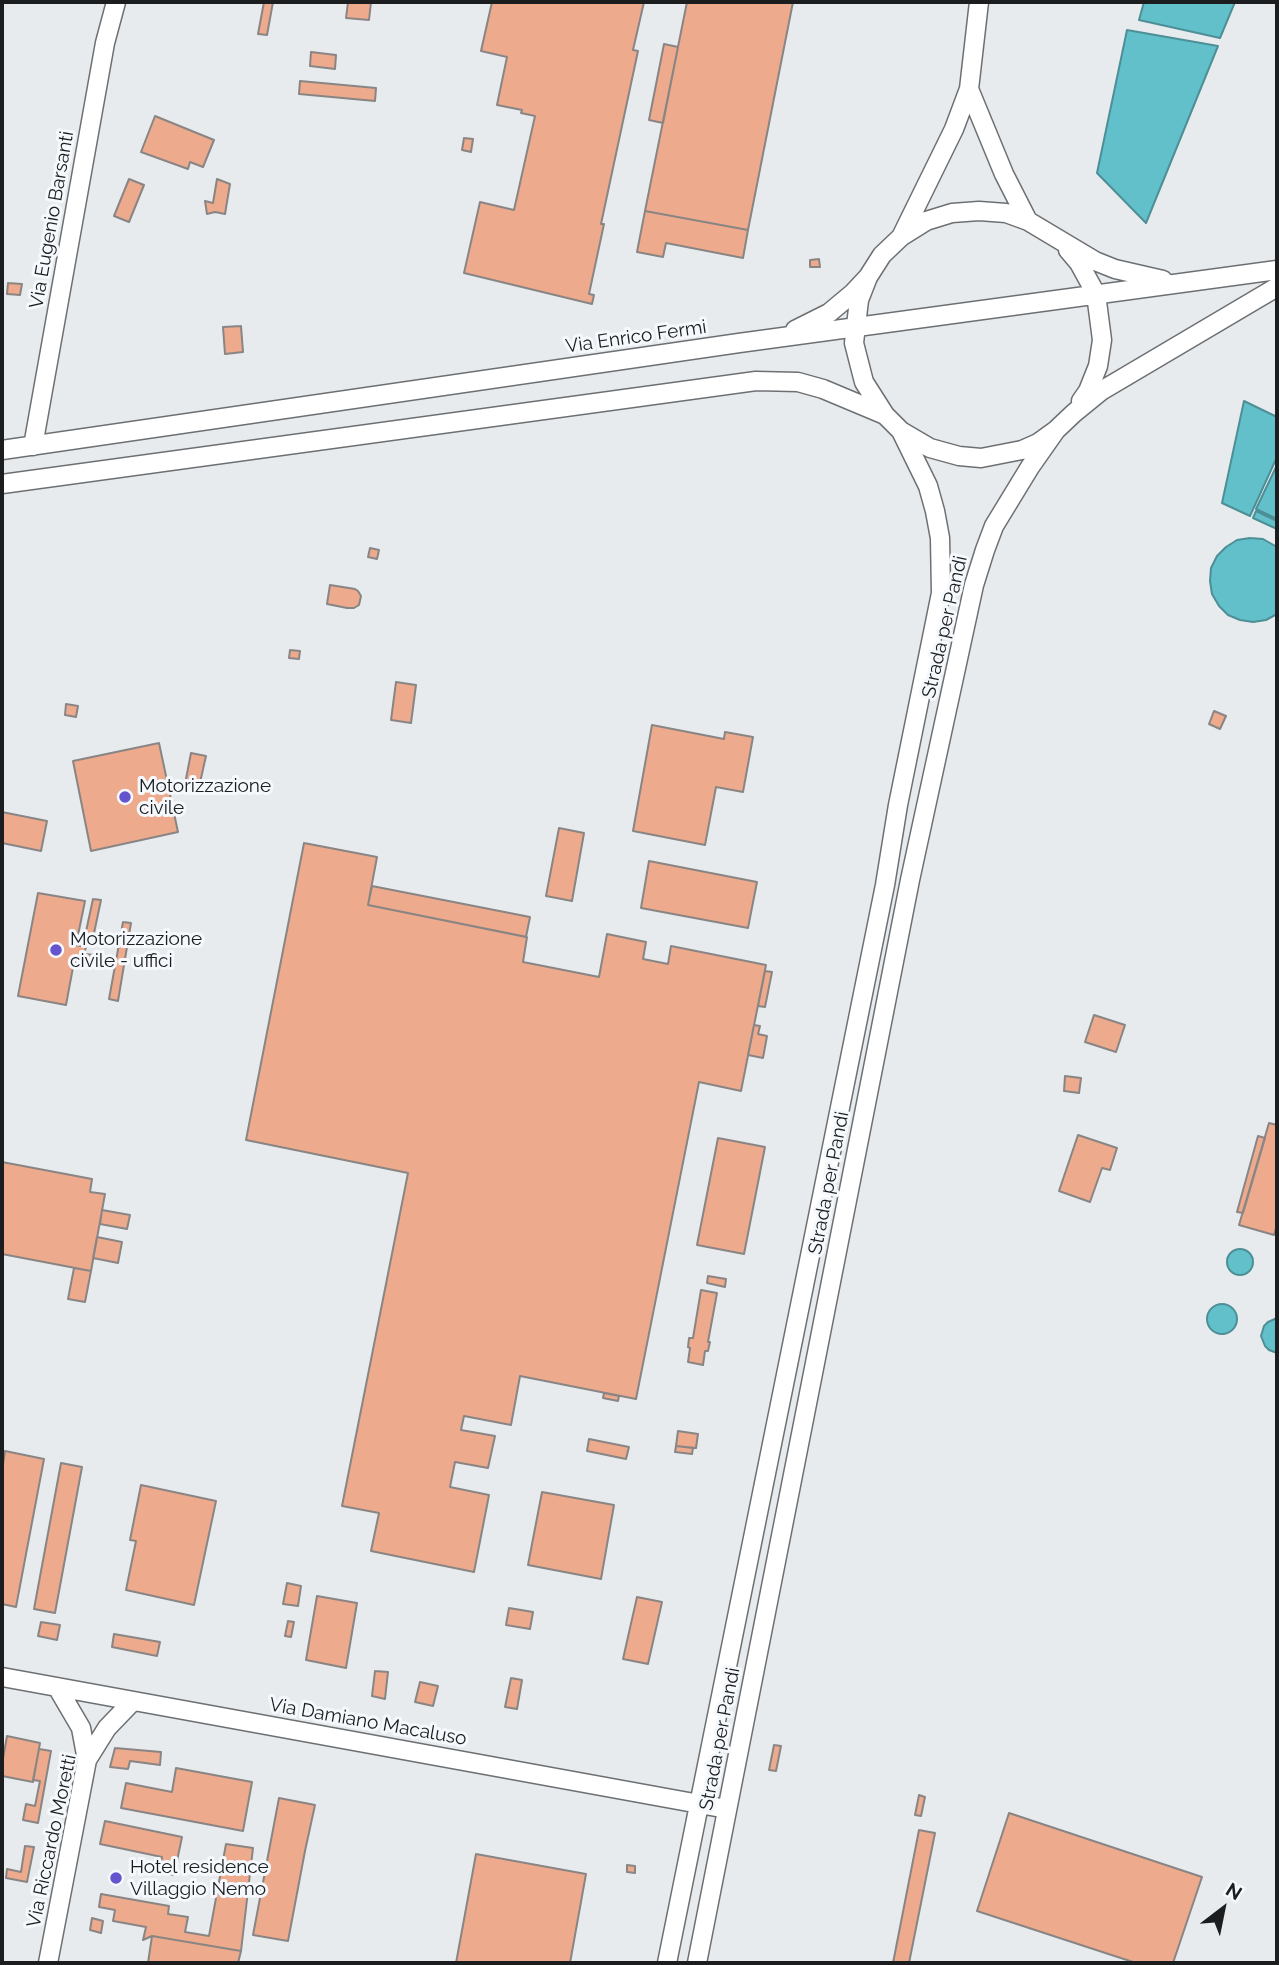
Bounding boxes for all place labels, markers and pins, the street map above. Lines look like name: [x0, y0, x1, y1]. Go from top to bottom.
place label: Motorizzazione civile: [139, 775, 271, 819]
marker: Motorizzazione civile: [117, 789, 133, 805]
place label: Motorizzazione civile - uffici: [70, 928, 202, 972]
marker: Motorizzazione civile - uffici: [48, 942, 64, 958]
place label: Hotel residence Villaggio Nemo: [130, 1856, 269, 1900]
marker: Hotel residence Villaggio Nemo: [108, 1870, 124, 1886]

